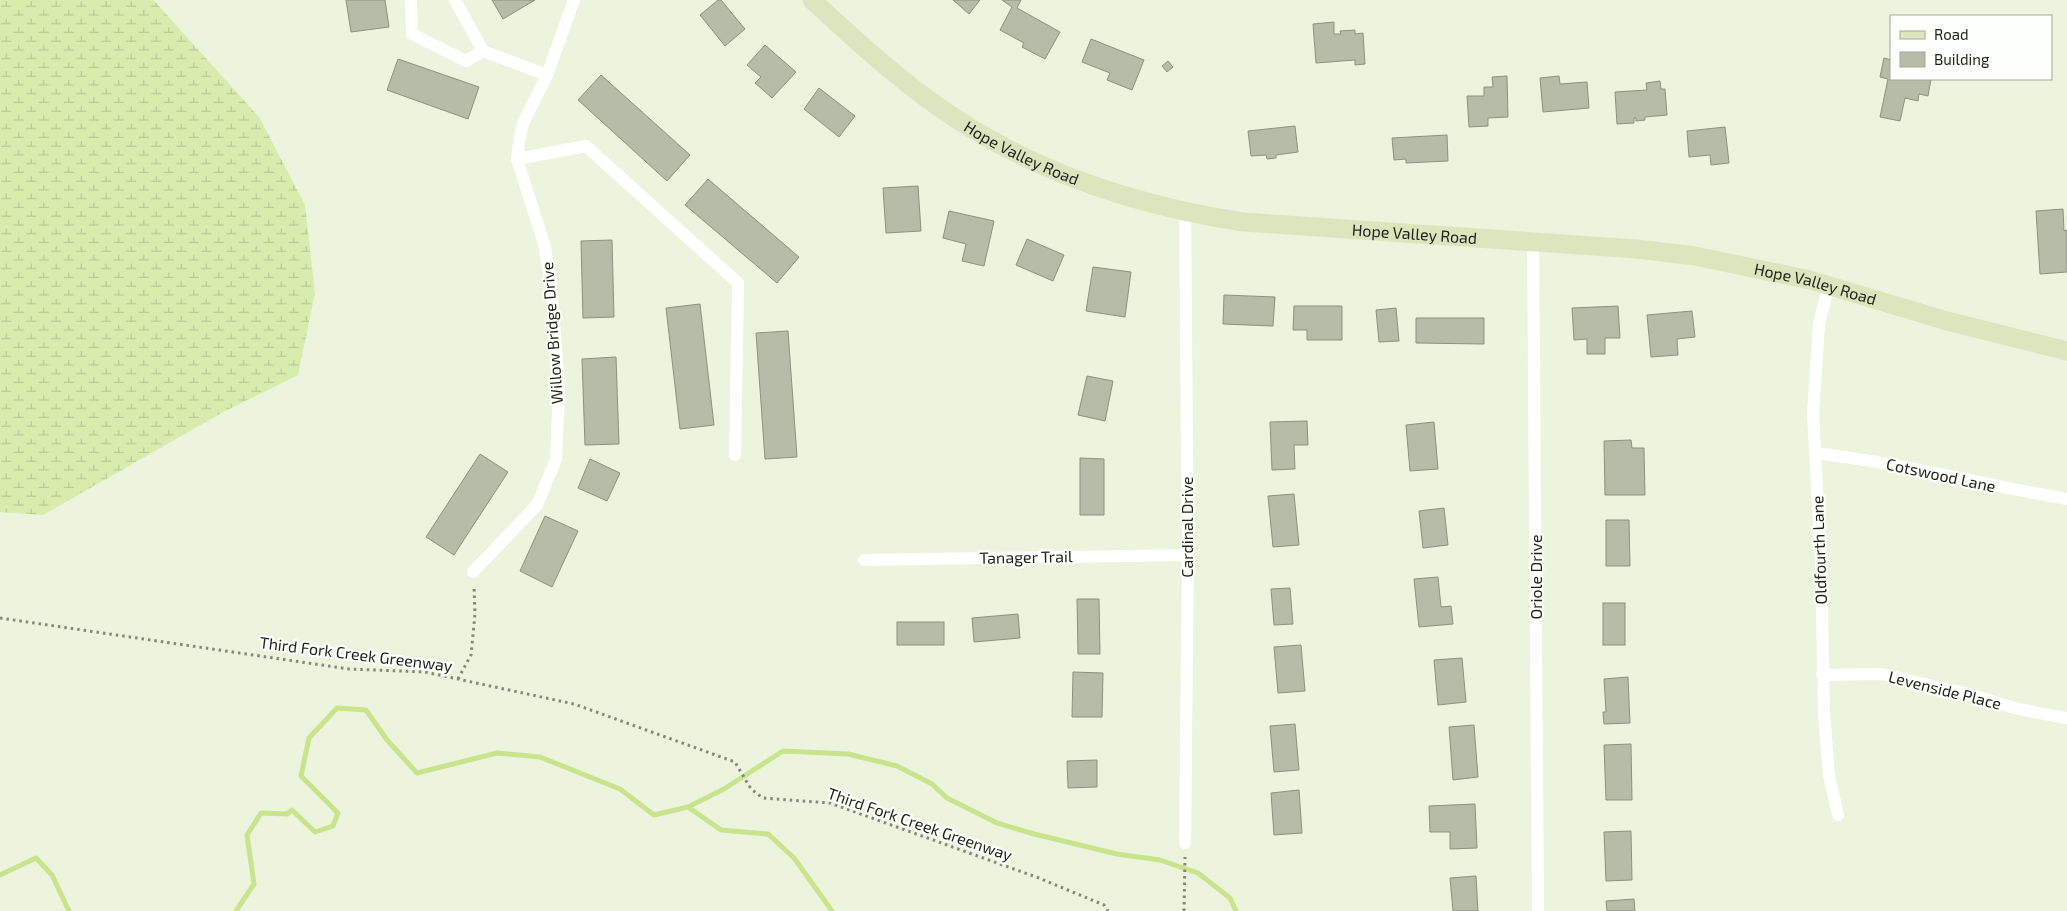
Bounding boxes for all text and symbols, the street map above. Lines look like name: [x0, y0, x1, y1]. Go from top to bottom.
legend: [1890, 15, 2052, 80]
text: Road: [1934, 25, 1969, 43]
text: Building: [1934, 50, 1990, 68]
street label: Hope Valley Road: [961, 116, 1082, 188]
street label: Hope Valley Road: [1351, 219, 1478, 247]
street label: Hope Valley Road: [1753, 259, 1879, 308]
street label: Willow Bridge Drive: [537, 261, 566, 405]
street label: Cotswood Lane: [1885, 454, 1998, 495]
street label: Cardinal Drive: [1177, 476, 1196, 578]
street label: Oldfourth Lane: [1807, 495, 1830, 605]
street label: Oriole Drive: [1526, 534, 1545, 620]
street label: Tanager Trail: [979, 546, 1073, 567]
street label: Third Fork Creek Greenway: [259, 632, 454, 675]
street label: Levenside Place: [1887, 666, 2004, 713]
street label: Third Fork Creek Greenway: [825, 783, 1016, 864]

